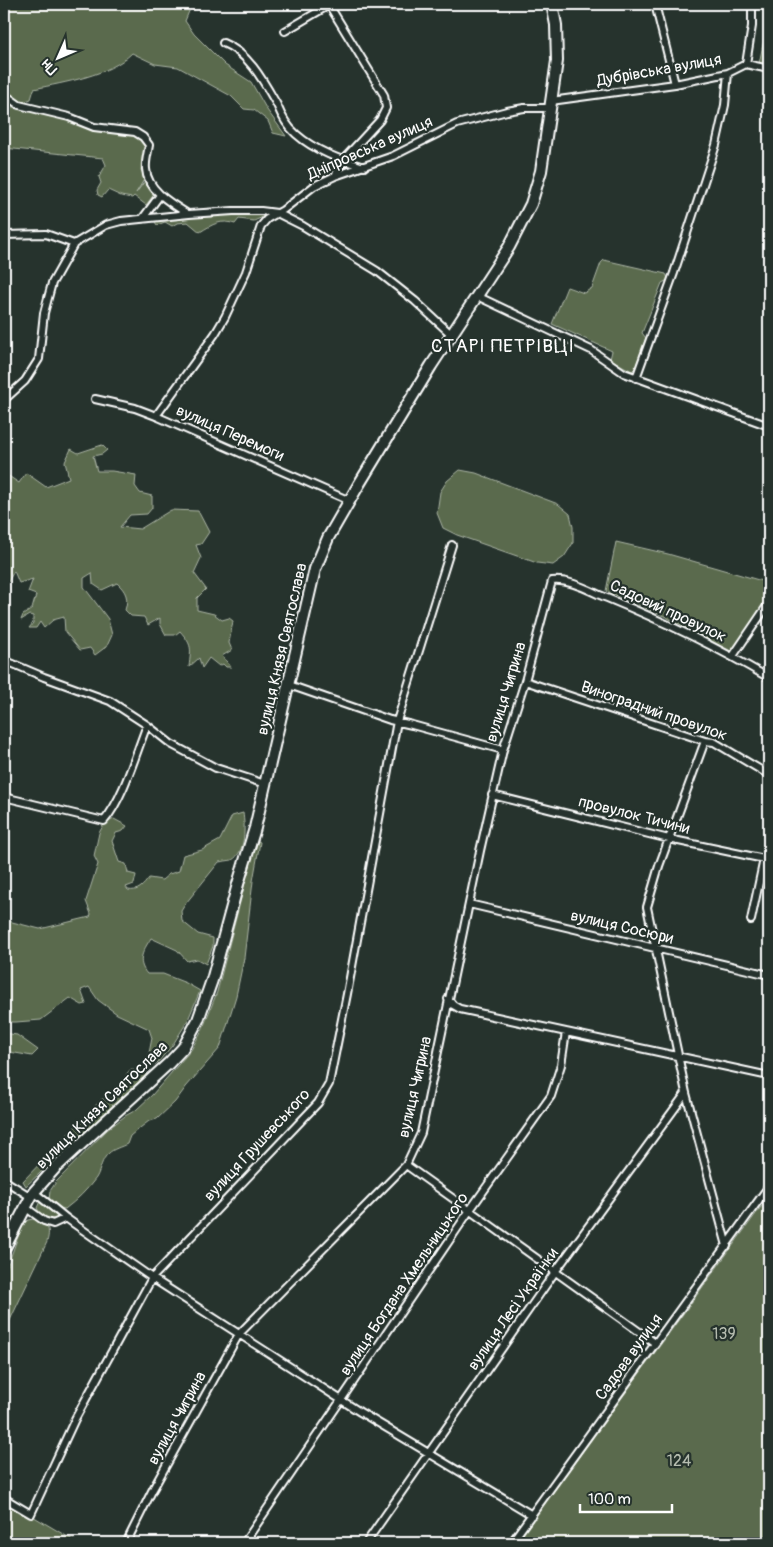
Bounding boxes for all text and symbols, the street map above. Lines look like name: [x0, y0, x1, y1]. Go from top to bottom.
north arrow: [32, 32, 82, 82]
street label: Дубрівська вулиця: [594, 49, 723, 91]
text: Пн: [38, 55, 61, 78]
street label: Дніпровська вулиця: [303, 111, 436, 185]
district label: СТАРІ ПЕТРІВЦІ: [431, 334, 575, 358]
street label: вулиця Перемоги: [173, 400, 287, 466]
street label: вулиця Князя Святослава: [252, 561, 312, 737]
street label: Садовий провулок: [607, 575, 729, 647]
street label: вулиця Чигрина: [481, 640, 531, 744]
street label: Виноградний провулок: [578, 677, 730, 745]
street label: провулок Тичини: [576, 792, 692, 838]
street label: вулиця Сосюри: [569, 905, 675, 949]
street label: вулиця Чигрина: [394, 1034, 436, 1140]
street label: вулиця Князя Святослава: [32, 1037, 172, 1173]
street label: вулиця Грушевського: [200, 1084, 315, 1206]
street label: вулиця Богдана Хмельницького: [335, 1188, 473, 1379]
street label: вулиця Лесі Українки: [463, 1244, 563, 1374]
street label: Садова вулиця: [591, 1310, 667, 1404]
park label: 139: [712, 1324, 736, 1344]
street label: вулиця Чигрина: [143, 1368, 211, 1468]
park label: 124: [667, 1451, 691, 1471]
scale bar: [580, 1482, 673, 1514]
text: 100 m: [588, 1490, 631, 1509]

